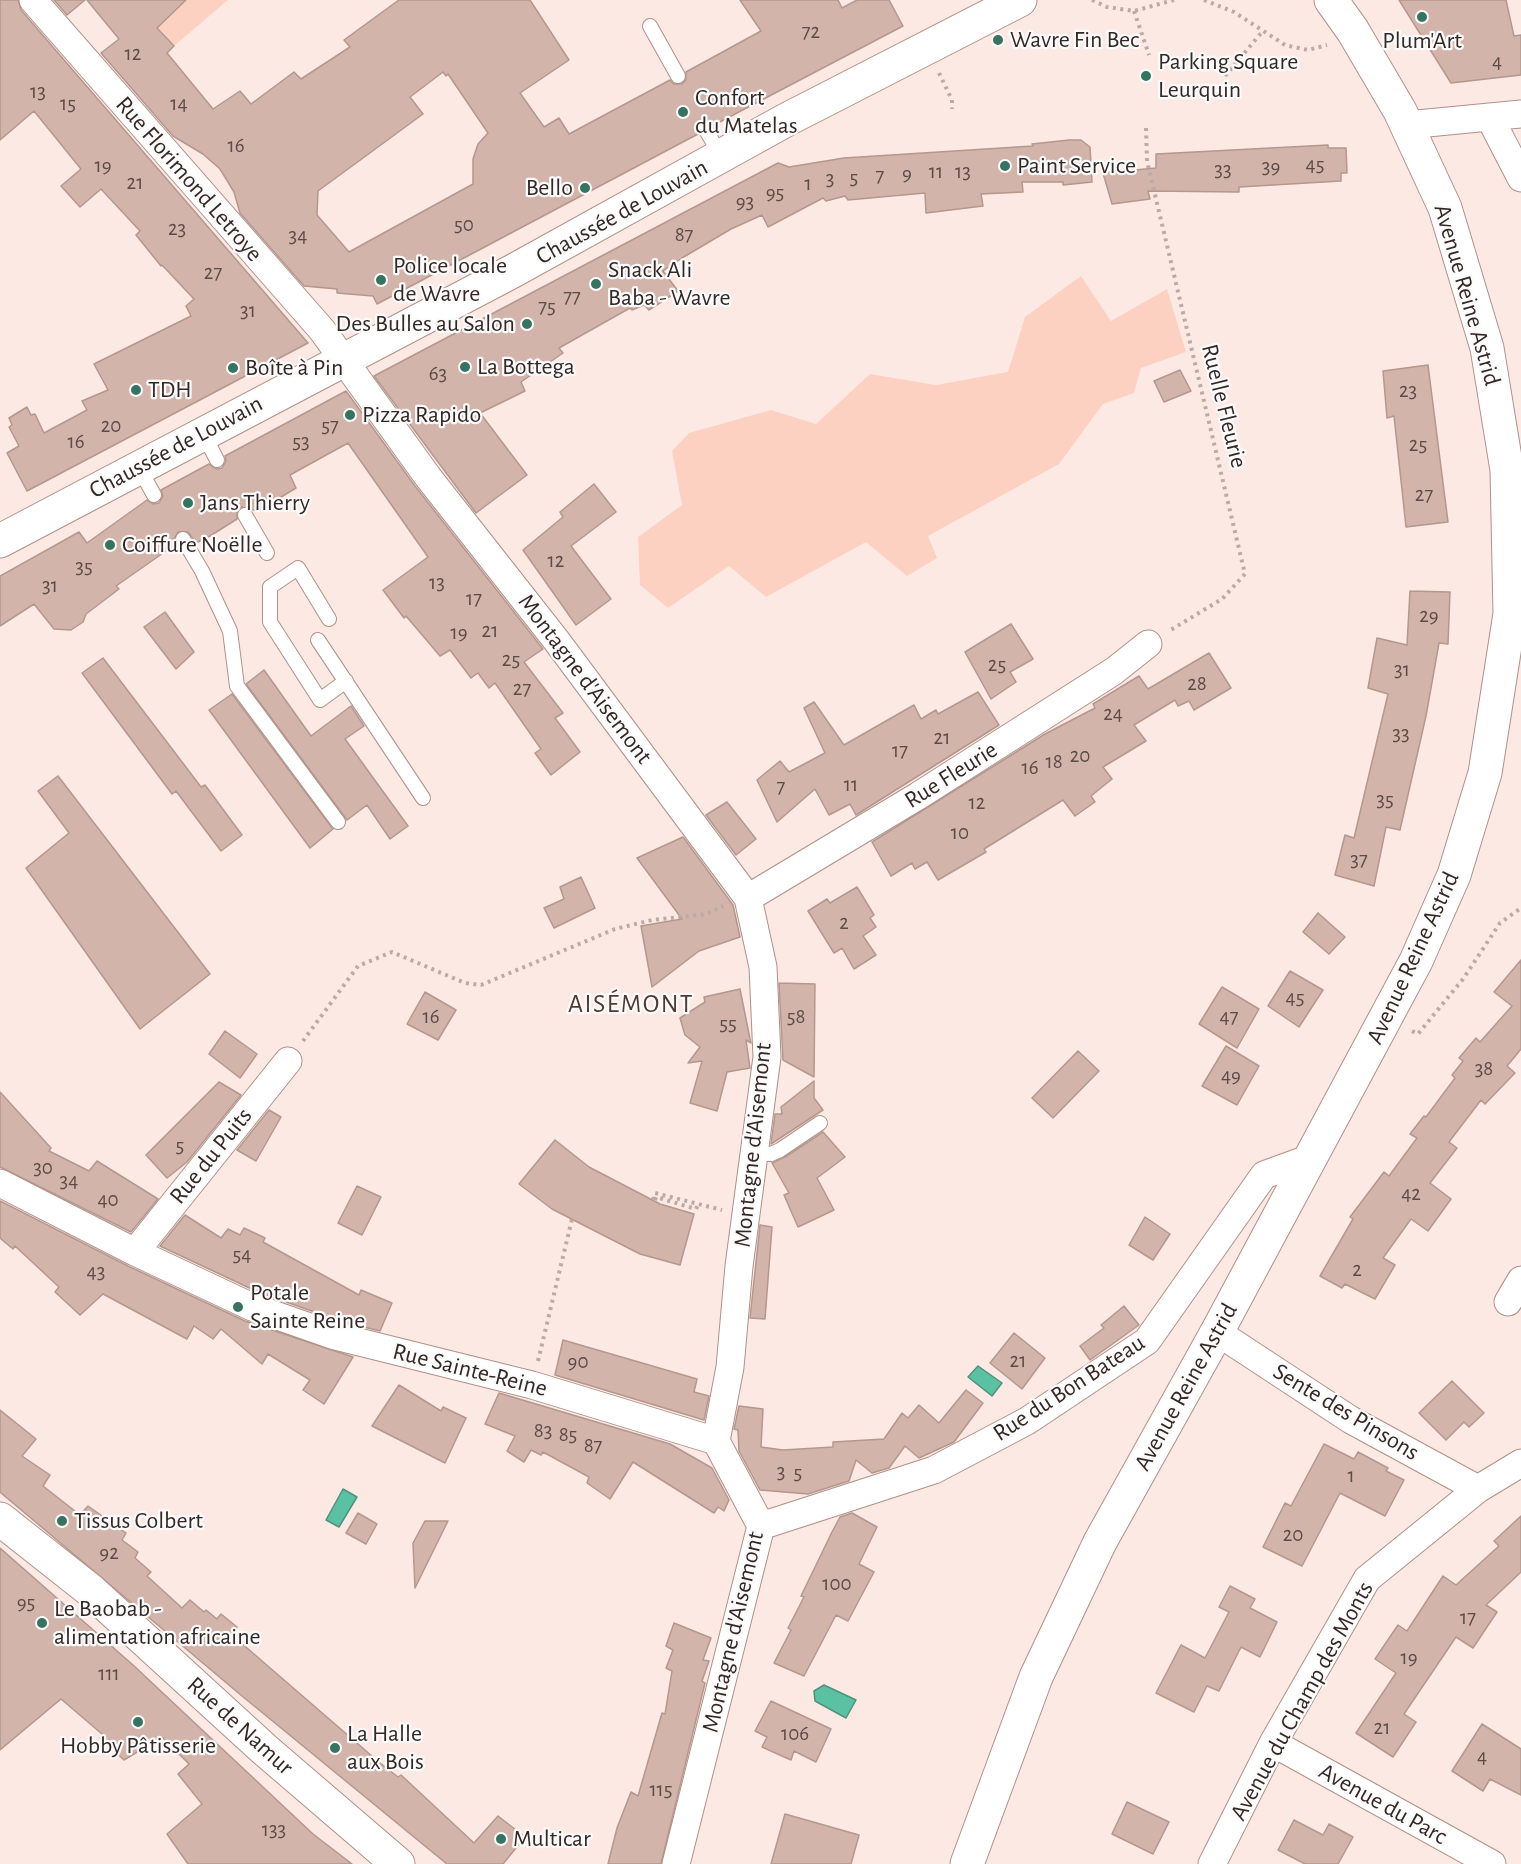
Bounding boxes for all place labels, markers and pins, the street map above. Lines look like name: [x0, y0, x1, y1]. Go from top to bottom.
marker: Plum'Art: [1415, 10, 1429, 24]
place label: Wavre Fin Bec: [1010, 26, 1139, 54]
place label: Plum'Art: [1382, 27, 1462, 55]
marker: Wavre Fin Bec: [991, 33, 1005, 47]
place label: Parking Square Leurquin: [1158, 48, 1298, 104]
marker: Parking Square Leurquin: [1139, 69, 1153, 83]
place label: Confort du Matelas: [695, 84, 798, 140]
marker: Confort du Matelas: [676, 105, 690, 119]
place label: Paint Service: [1017, 152, 1136, 180]
marker: Paint Service: [998, 159, 1012, 173]
place label: Bello: [526, 174, 573, 202]
marker: Bello: [578, 181, 592, 195]
place label: Police locale de Wavre: [393, 252, 507, 308]
place label: Snack Ali Baba - Wavre: [608, 256, 731, 312]
marker: Police locale de Wavre: [374, 273, 388, 287]
marker: Snack Ali Baba - Wavre: [589, 277, 603, 291]
place label: Des Bulles au Salon: [336, 310, 515, 338]
marker: Des Bulles au Salon: [520, 317, 534, 331]
place label: La Bottega: [477, 353, 575, 381]
place label: Boîte à Pin: [245, 354, 343, 382]
marker: La Bottega: [458, 360, 472, 374]
marker: Boîte à Pin: [226, 361, 240, 375]
place label: TDH: [148, 376, 192, 404]
marker: TDH: [129, 383, 143, 397]
place label: Pizza Rapido: [362, 401, 481, 429]
marker: Pizza Rapido: [343, 408, 357, 422]
place label: Jans Thierry: [200, 489, 310, 517]
marker: Jans Thierry: [181, 496, 195, 510]
place label: Coiffure Noëlle: [122, 531, 263, 559]
marker: Coiffure Noëlle: [103, 538, 117, 552]
place label: Potale Sainte Reine: [250, 1279, 365, 1335]
marker: Potale Sainte Reine: [231, 1300, 245, 1314]
place label: Tissus Colbert: [74, 1507, 203, 1535]
marker: Tissus Colbert: [55, 1514, 69, 1528]
place label: Le Baobab - alimentation africaine: [54, 1595, 261, 1651]
marker: Le Baobab - alimentation africaine: [35, 1616, 49, 1630]
marker: Hobby Pâtisserie: [131, 1715, 145, 1729]
place label: La Halle aux Bois: [347, 1720, 424, 1776]
place label: Hobby Pâtisserie: [60, 1732, 216, 1760]
marker: La Halle aux Bois: [328, 1741, 342, 1755]
place label: Multicar: [513, 1825, 591, 1853]
marker: Multicar: [494, 1832, 508, 1846]

